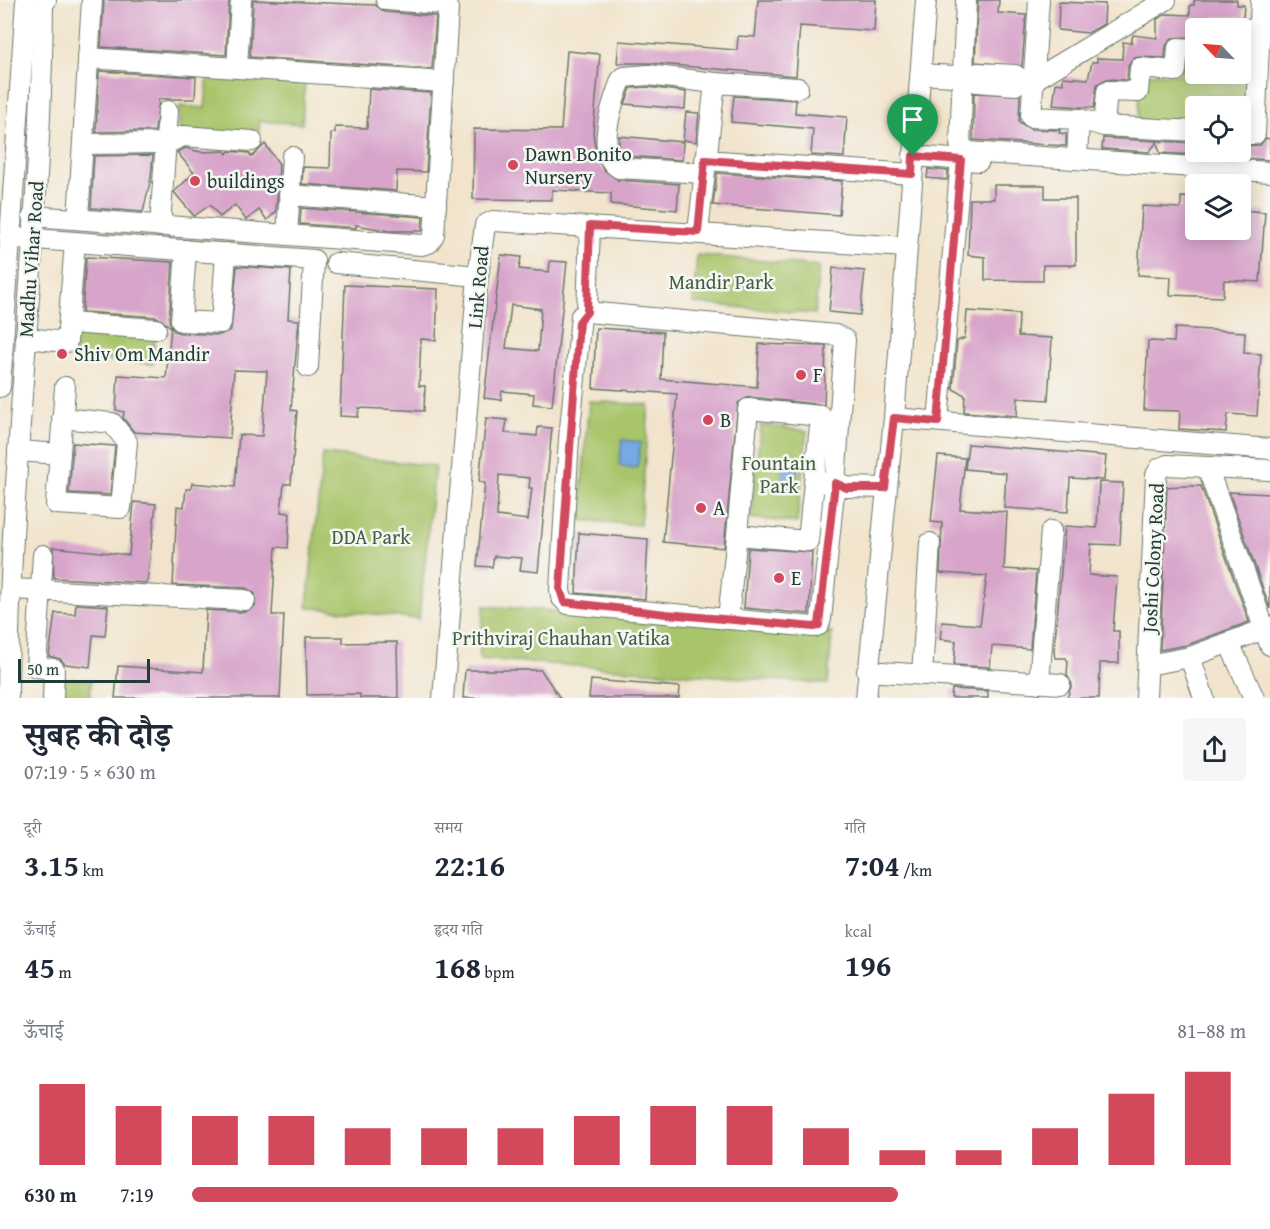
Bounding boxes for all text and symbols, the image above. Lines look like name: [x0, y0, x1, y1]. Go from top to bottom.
north arrow: [1185, 18, 1251, 84]
map controls: [1185, 18, 1251, 240]
pin: [887, 94, 938, 156]
button: locate: [1185, 96, 1251, 162]
icon: arrive: [896, 103, 929, 136]
place label: Dawn Bonito Nursery: [525, 139, 632, 191]
marker: Dawn Bonito Nursery: [506, 158, 520, 172]
place label: buildings: [207, 166, 285, 195]
marker: buildings: [188, 174, 202, 188]
button: layers: [1185, 174, 1251, 240]
street label: Madhu Vihar Road: [11, 179, 50, 338]
street label: Link Road: [459, 244, 496, 330]
park label: Mandir Park: [669, 267, 774, 296]
place label: Shiv Om Mandir: [74, 339, 209, 368]
marker: Shiv Om Mandir: [55, 347, 69, 361]
place label: F: [813, 360, 823, 389]
marker: F: [794, 368, 808, 382]
place label: B: [720, 405, 731, 434]
marker: B: [701, 413, 715, 427]
park label: Fountain Park: [742, 448, 816, 500]
street label: Joshi Colony Road: [1134, 482, 1171, 637]
place label: A: [713, 493, 725, 522]
marker: A: [694, 501, 708, 515]
park label: DDA Park: [332, 522, 411, 551]
place label: E: [791, 563, 801, 592]
marker: E: [772, 571, 786, 585]
park label: Prithviraj Chauhan Vatika: [452, 623, 671, 652]
scale bar: [18, 656, 150, 684]
text: 50 m: [27, 657, 59, 681]
text: सुबह की दौड़: [24, 710, 171, 758]
button: share: [1183, 718, 1246, 781]
text: 07:19 · 5 × 630 m: [24, 757, 156, 786]
text: दूरी: [24, 815, 41, 839]
text: समय: [434, 815, 463, 839]
text: गति: [845, 815, 866, 839]
text: 3.15: [24, 843, 79, 887]
text: 22:16: [434, 843, 505, 887]
text: 7:04: [845, 843, 900, 887]
text: km: [79, 858, 104, 882]
text: /km: [900, 858, 932, 882]
text: ऊँचाई: [24, 917, 56, 941]
text: हृदय गति: [434, 917, 483, 941]
text: kcal: [845, 919, 872, 943]
text: 196: [845, 943, 891, 987]
text: 45: [24, 945, 55, 989]
text: 168: [434, 945, 481, 989]
text: m: [55, 960, 72, 984]
text: bpm: [481, 960, 514, 984]
text: ऊँचाई: [24, 1016, 63, 1045]
text: 81–88 m: [1177, 1016, 1246, 1045]
text: 630 m: [24, 1180, 77, 1209]
text: 7:19: [120, 1180, 154, 1209]

